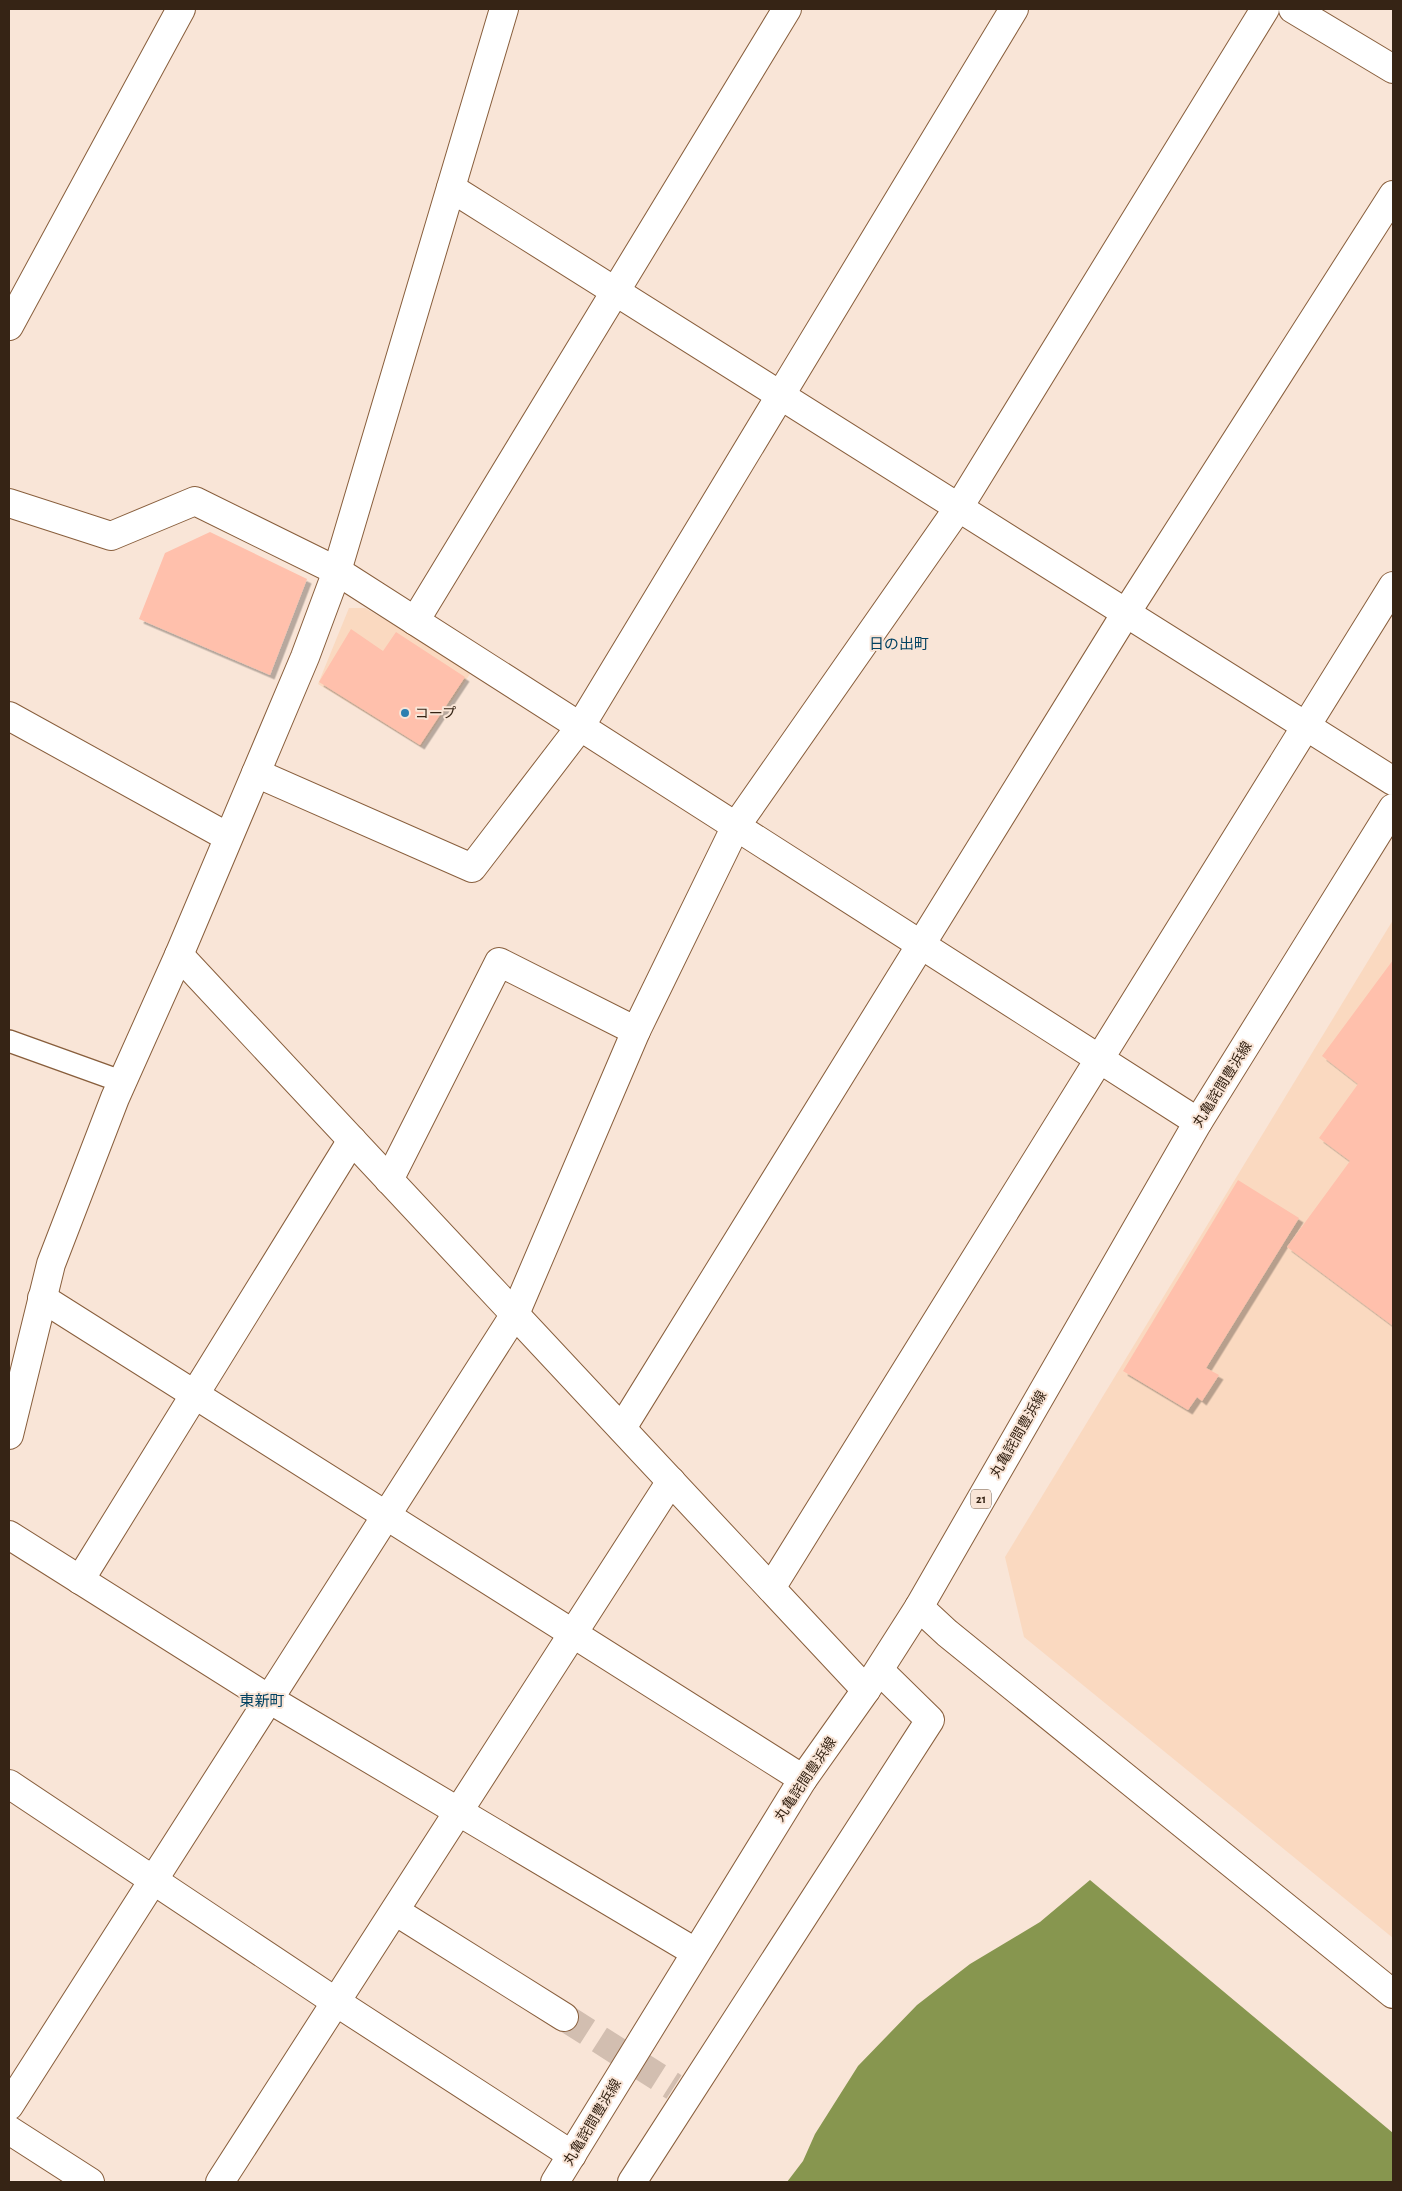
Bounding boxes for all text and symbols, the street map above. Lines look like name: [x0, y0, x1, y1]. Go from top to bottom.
district label: 日の出町: [869, 636, 929, 652]
place label: コープ: [415, 706, 456, 721]
marker: コープ: [399, 707, 411, 719]
street label: 丸亀詫間豊浜線: [1190, 1039, 1255, 1130]
street label: 丸亀詫間豊浜線: [987, 1388, 1049, 1480]
road number: 21: [971, 1490, 991, 1508]
district label: 東新町: [239, 1693, 285, 1709]
street label: 丸亀詫間豊浜線: [772, 1734, 839, 1824]
street label: 丸亀詫間豊浜線: [561, 2076, 624, 2168]

